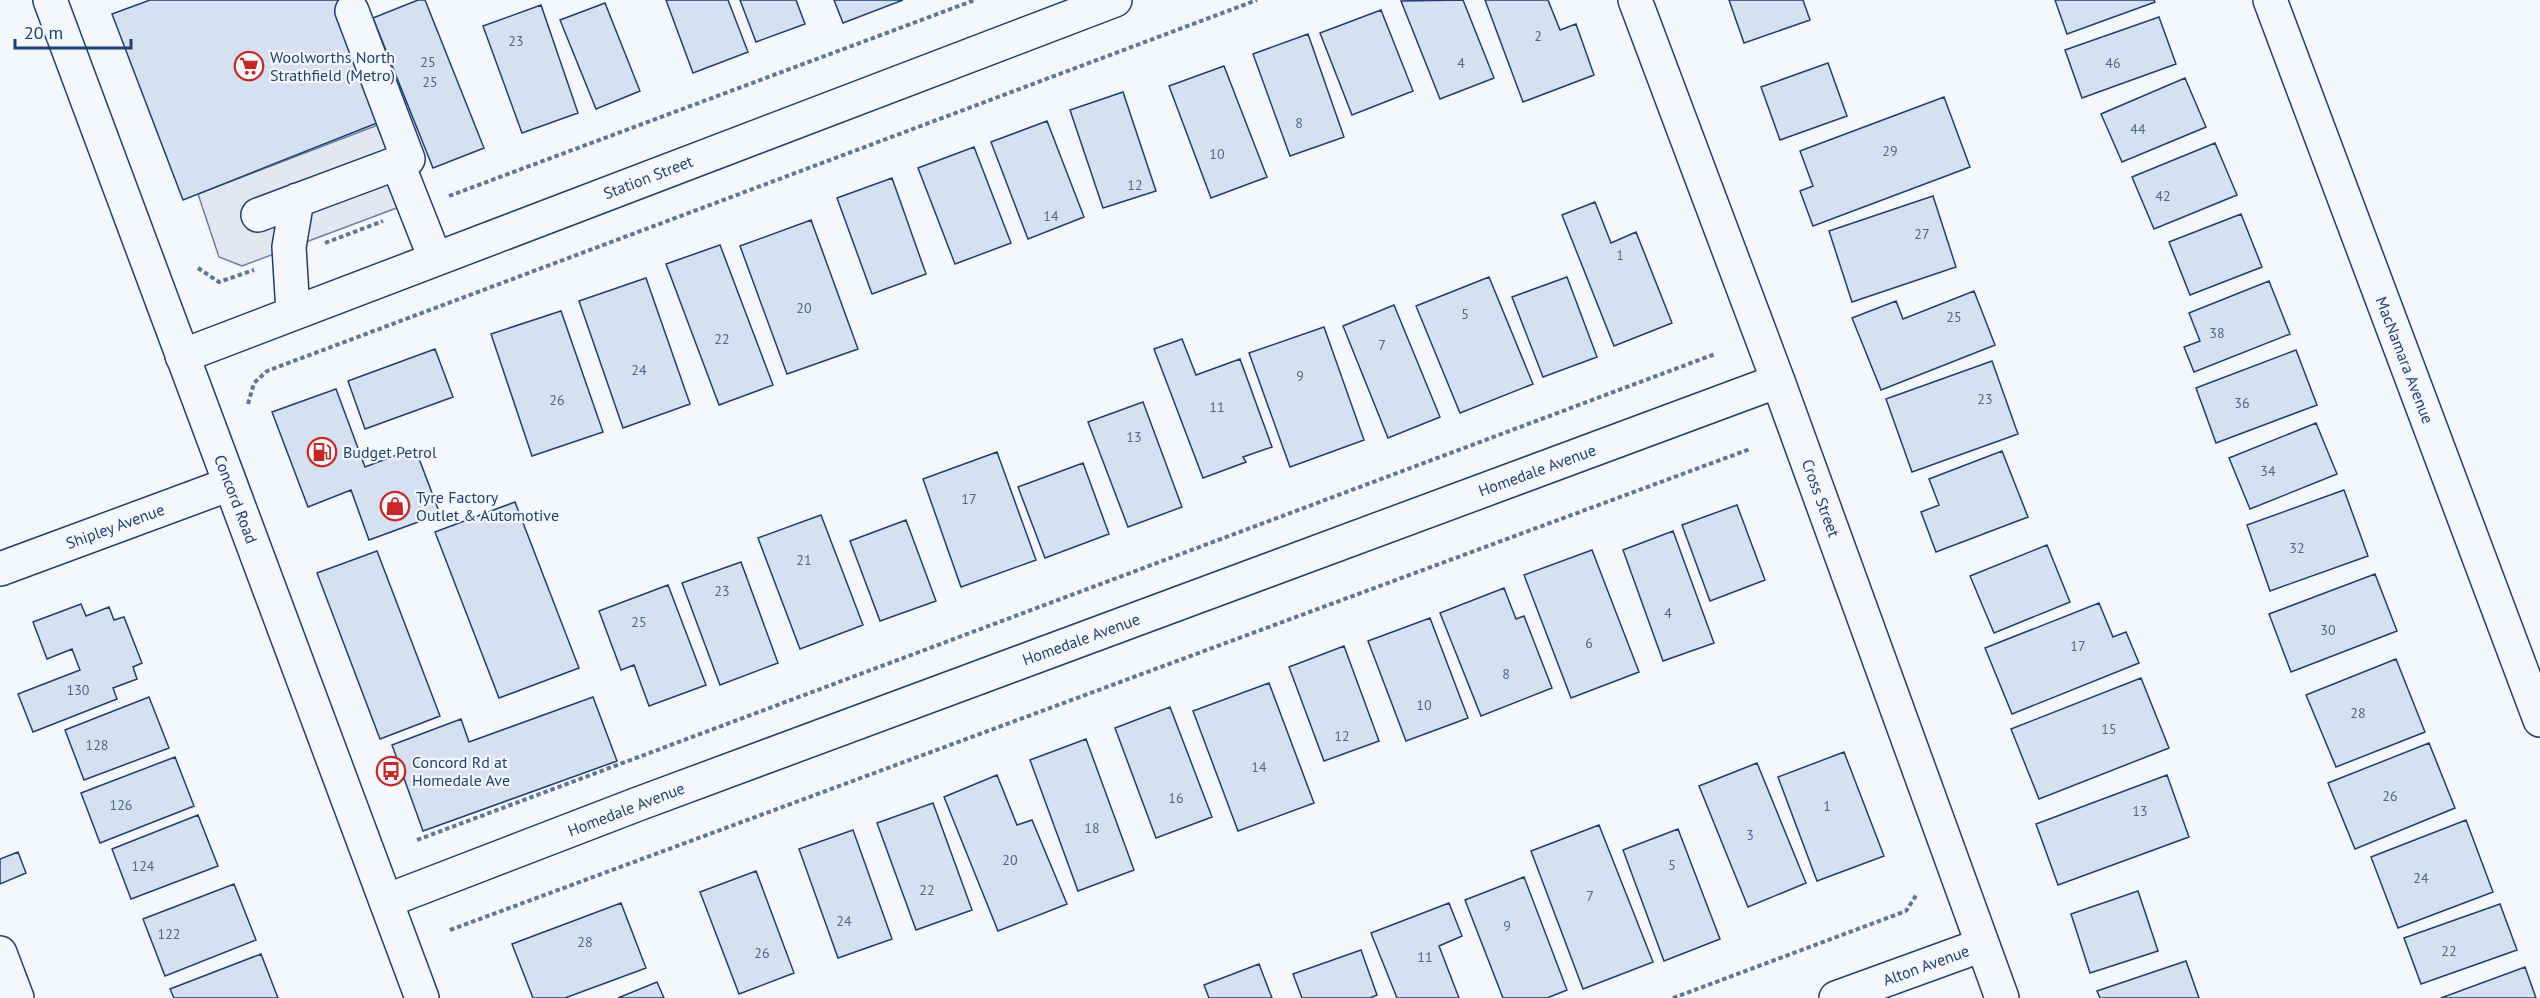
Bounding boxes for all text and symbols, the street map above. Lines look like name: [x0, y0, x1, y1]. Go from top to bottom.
scale bar: [15, 12, 130, 50]
text: 20 m: [24, 21, 63, 44]
house number: 2: [1534, 27, 1542, 45]
house number: 23: [508, 32, 524, 50]
place label: Woolworths North Strathfield (Metro): [270, 47, 395, 85]
supermarket icon: Woolworths North Strathfield (Metro): [233, 50, 265, 82]
house number: 25: [420, 53, 436, 71]
house number: 4: [1457, 54, 1465, 72]
house number: 46: [2105, 54, 2121, 72]
house number: 25: [422, 73, 438, 91]
house number: 8: [1295, 114, 1303, 132]
house number: 44: [2130, 120, 2146, 138]
house number: 29: [1882, 142, 1898, 160]
house number: 10: [1209, 145, 1225, 163]
street label: Station Street: [601, 151, 696, 203]
house number: 12: [1127, 176, 1143, 194]
house number: 42: [2155, 187, 2171, 205]
house number: 14: [1043, 207, 1059, 225]
house number: 27: [1914, 225, 1930, 243]
house number: 1: [1616, 246, 1624, 264]
street label: MacNamara Avenue: [2372, 294, 2438, 426]
house number: 20: [796, 299, 812, 317]
house number: 5: [1461, 305, 1469, 323]
house number: 25: [1946, 308, 1962, 326]
house number: 38: [2209, 324, 2225, 342]
house number: 22: [714, 330, 730, 348]
house number: 7: [1378, 336, 1386, 354]
house number: 24: [631, 361, 647, 379]
house number: 9: [1296, 367, 1304, 385]
house number: 23: [1977, 390, 1993, 408]
house number: 26: [549, 391, 565, 409]
house number: 36: [2234, 394, 2250, 412]
house number: 11: [1209, 398, 1225, 416]
house number: 13: [1126, 428, 1142, 446]
fuel station icon: Budget Petrol: [306, 436, 338, 468]
street label: Homedale Avenue: [1476, 439, 1598, 501]
place label: Budget Petrol: [343, 442, 437, 462]
street label: Concord Road: [210, 452, 262, 546]
street label: Cross Street: [1798, 456, 1845, 540]
house number: 34: [2260, 462, 2276, 480]
place label: Tyre Factory Outlet & Automotive: [416, 487, 559, 525]
shop icon: Tyre Factory Outlet & Automotive: [379, 490, 411, 522]
house number: 17: [961, 490, 977, 508]
street label: Shipley Avenue: [63, 499, 167, 553]
house number: 32: [2289, 539, 2305, 557]
house number: 21: [796, 551, 812, 569]
house number: 23: [714, 582, 730, 600]
house number: 4: [1664, 604, 1672, 622]
street label: Homedale Avenue: [1020, 608, 1142, 670]
house number: 25: [631, 613, 647, 631]
house number: 30: [2320, 621, 2336, 639]
house number: 6: [1585, 634, 1593, 652]
house number: 17: [2070, 637, 2086, 655]
house number: 8: [1502, 665, 1510, 683]
house number: 130: [67, 681, 90, 699]
house number: 10: [1416, 696, 1432, 714]
house number: 28: [2350, 704, 2366, 722]
house number: 15: [2101, 720, 2117, 738]
house number: 12: [1334, 727, 1350, 745]
house number: 128: [86, 736, 108, 754]
place label: Concord Rd at Homedale Ave: [412, 752, 510, 790]
bus stop icon: Concord Rd at Homedale Ave: [375, 755, 407, 787]
house number: 14: [1251, 758, 1267, 776]
street label: Homedale Avenue: [565, 778, 687, 840]
house number: 26: [2382, 787, 2398, 805]
house number: 16: [1168, 789, 1184, 807]
house number: 126: [110, 796, 132, 814]
house number: 1: [1823, 797, 1831, 815]
house number: 13: [2132, 802, 2148, 820]
house number: 18: [1084, 819, 1100, 837]
house number: 3: [1746, 826, 1754, 844]
house number: 20: [1002, 851, 1018, 869]
house number: 5: [1668, 856, 1676, 874]
house number: 124: [132, 857, 155, 875]
house number: 24: [2413, 869, 2429, 887]
house number: 22: [919, 881, 935, 899]
house number: 7: [1586, 887, 1594, 905]
house number: 24: [836, 912, 852, 930]
house number: 9: [1503, 917, 1511, 935]
house number: 122: [158, 925, 180, 943]
house number: 28: [577, 933, 593, 951]
street label: Alton Avenue: [1880, 940, 1972, 990]
house number: 22: [2441, 942, 2457, 960]
house number: 26: [754, 944, 770, 962]
house number: 11: [1417, 948, 1433, 966]

